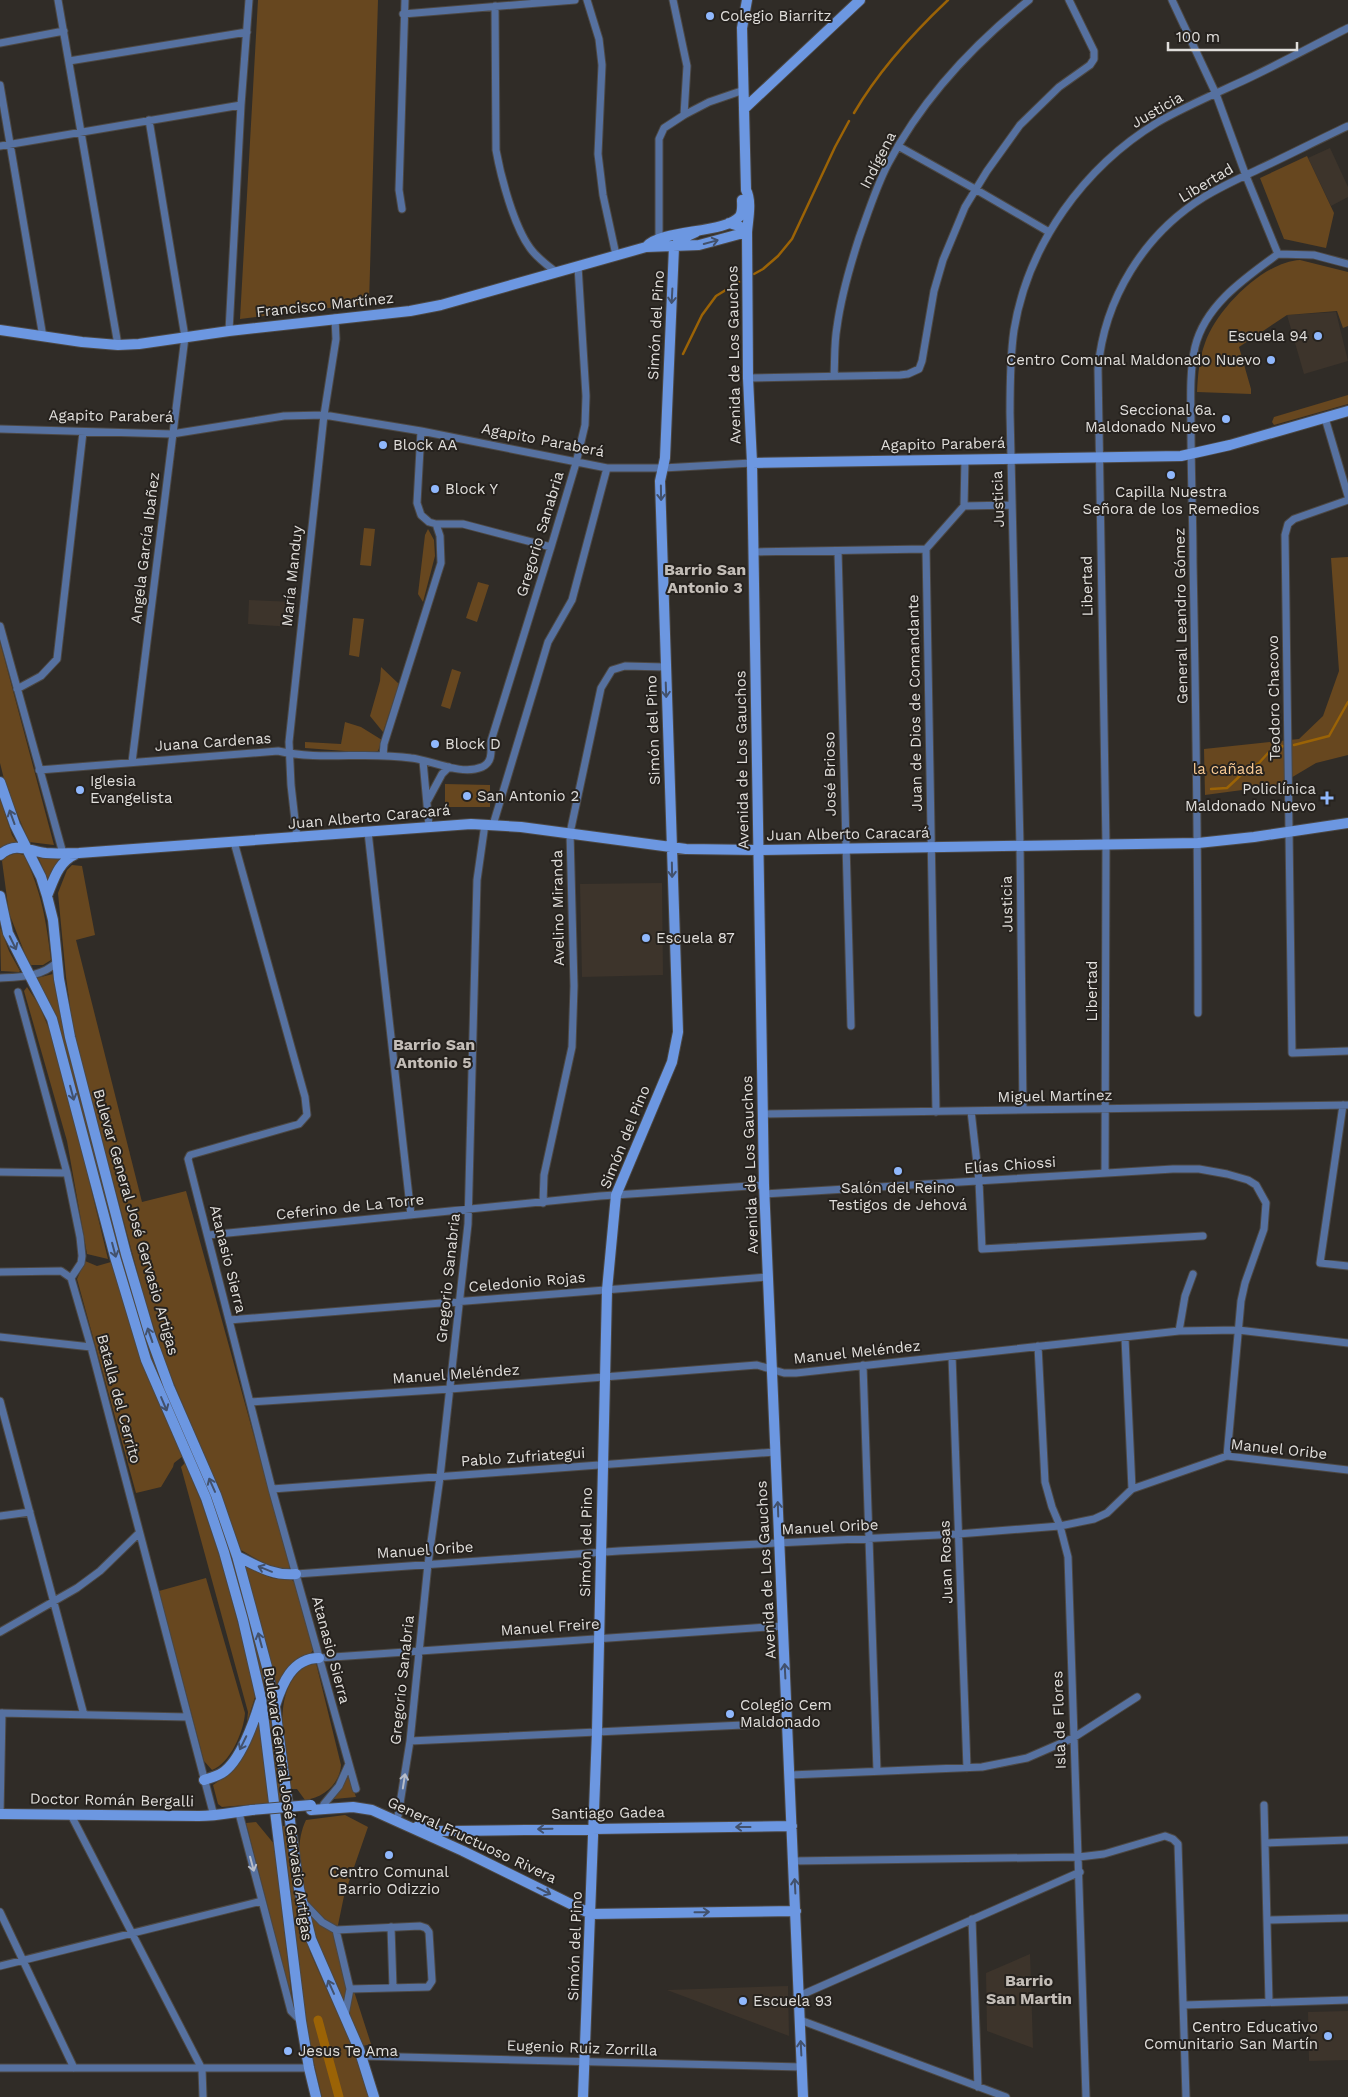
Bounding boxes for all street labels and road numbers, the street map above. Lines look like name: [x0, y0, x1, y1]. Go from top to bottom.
street label: Justicia: [1128, 88, 1186, 132]
street label: Indígena: [856, 128, 900, 191]
street label: Libertad: [1175, 160, 1237, 206]
street label: Avenida de Los Gauchos: [723, 265, 745, 445]
street label: Simón del Pino: [644, 270, 668, 380]
street label: Francisco Martínez: [255, 289, 395, 321]
street label: Agapito Paraberá: [49, 406, 174, 426]
street label: Agapito Paraberá: [480, 419, 606, 461]
street label: Agapito Paraberá: [881, 434, 1006, 454]
street label: Gregorio Sanabria: [512, 469, 568, 599]
street label: Justicia: [988, 470, 1008, 528]
street label: Angela García Ibañez: [127, 471, 163, 625]
street label: María Manduy: [278, 524, 306, 627]
street label: General Leandro Gómez: [1170, 528, 1192, 704]
street label: Libertad: [1077, 555, 1097, 617]
street label: Juan de Dios de Comandante: [904, 594, 926, 812]
street label: Teodoro Chacovo: [1264, 635, 1284, 761]
street label: Avenida de Los Gauchos: [731, 670, 753, 850]
street label: Simón del Pino: [642, 675, 664, 785]
street label: Juana Cardenas: [154, 729, 272, 755]
street label: José Brioso: [820, 731, 840, 817]
street label: Juan Alberto Caracará: [287, 801, 451, 833]
street label: Juan Alberto Caracará: [766, 824, 930, 844]
street label: Avelino Miranda: [548, 849, 568, 966]
street label: Justicia: [997, 875, 1016, 932]
street label: Libertad: [1083, 961, 1101, 1021]
street label: Avenida de Los Gauchos: [738, 1075, 762, 1255]
street label: Simón del Pino: [596, 1083, 654, 1191]
street label: Miguel Martínez: [997, 1086, 1113, 1106]
street label: Bulevar General José Gervasio Artigas: [89, 1087, 183, 1357]
street label: Elías Chiossi: [963, 1153, 1057, 1177]
street label: Ceferino de La Torre: [275, 1190, 425, 1224]
street label: Atanasio Sierra: [206, 1203, 250, 1315]
street label: Gregorio Sanabria: [432, 1212, 464, 1344]
street label: Celedonio Rojas: [468, 1268, 586, 1296]
street label: Batalla del Cerrito: [93, 1332, 145, 1466]
street label: Manuel Meléndez: [793, 1336, 921, 1368]
street label: Manuel Meléndez: [392, 1361, 520, 1387]
street label: Manuel Oribe: [1230, 1435, 1328, 1463]
street label: Pablo Zufriategui: [460, 1444, 586, 1470]
street label: Avenida de Los Gauchos: [752, 1480, 780, 1660]
street label: Simón del Pino: [576, 1487, 596, 1597]
street label: Manuel Oribe: [781, 1515, 879, 1539]
street label: Juan Rosas: [936, 1520, 956, 1604]
street label: Manuel Oribe: [376, 1538, 474, 1562]
street label: Atanasio Sierra: [308, 1594, 354, 1706]
street label: Gregorio Sanabria: [386, 1614, 418, 1746]
street label: Manuel Freire: [500, 1615, 600, 1639]
street label: Bulevar General José Gervasio Artigas: [260, 1666, 316, 1942]
street label: Isla de Flores: [1048, 1670, 1070, 1769]
street label: Doctor Román Bergalli: [30, 1790, 194, 1810]
street label: General Fructuoso Rivera: [385, 1793, 560, 1887]
street label: Santiago Gadea: [551, 1803, 666, 1823]
street label: Simón del Pino: [564, 1891, 586, 2001]
street label: Eugenio Ruiz Zorrilla: [506, 2036, 658, 2060]

